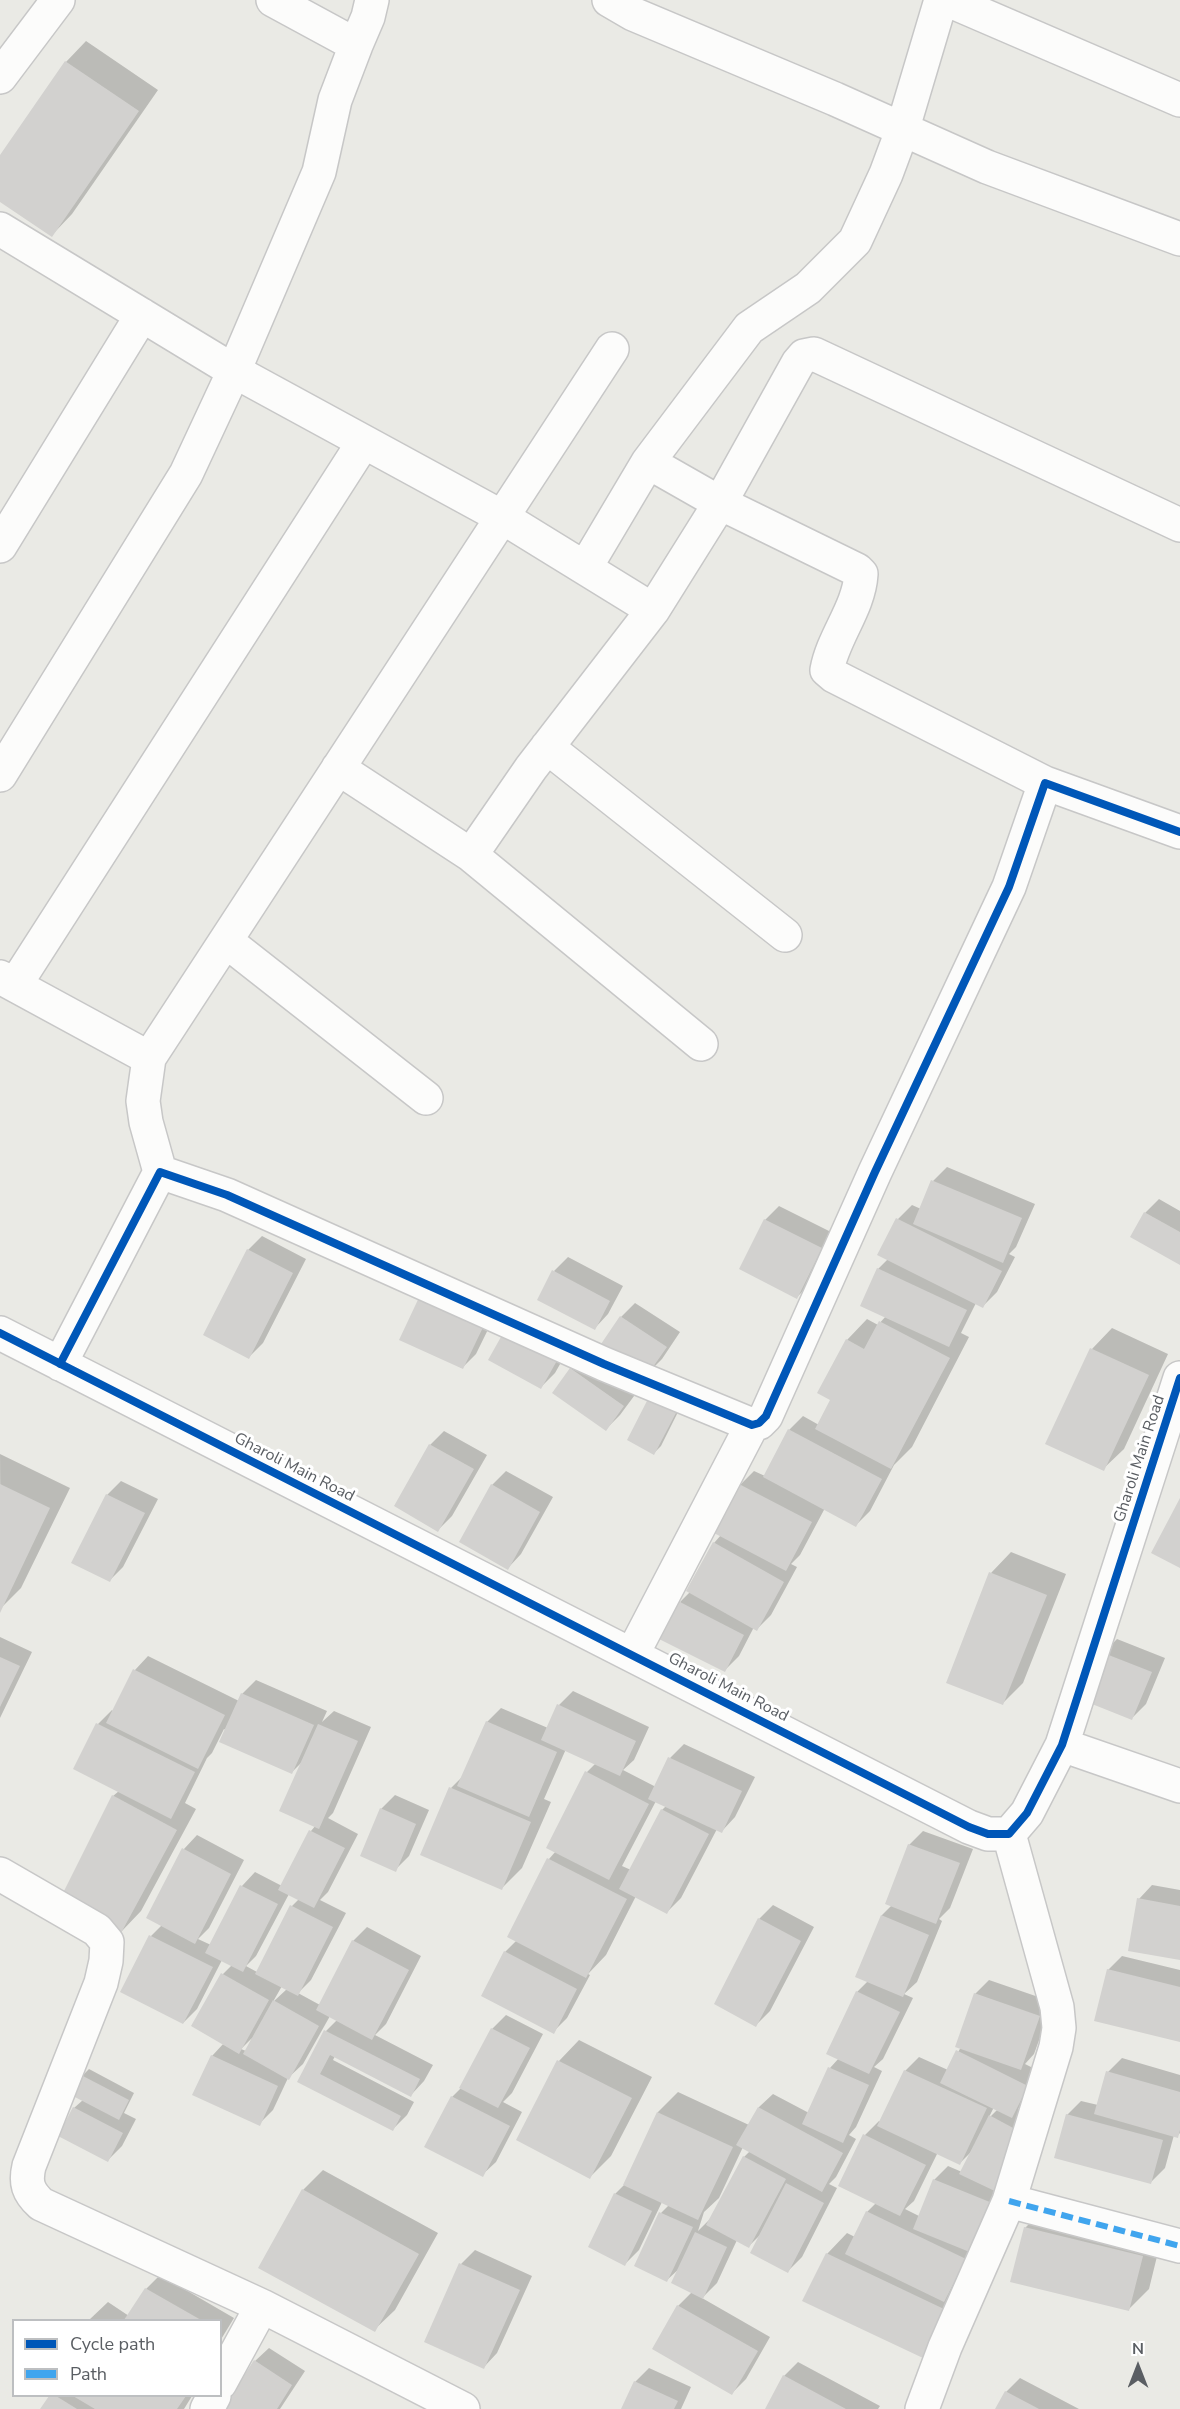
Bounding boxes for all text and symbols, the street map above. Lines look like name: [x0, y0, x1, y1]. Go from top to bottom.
street label: Gharoli Main Road: [1110, 1393, 1170, 1525]
street label: Gharoli Main Road: [231, 1429, 357, 1507]
street label: Gharoli Main Road: [665, 1649, 791, 1727]
legend: [12, 2319, 222, 2397]
text: Cycle path: [70, 2332, 155, 2356]
north arrow: [1108, 2337, 1168, 2397]
text: N: [1132, 2338, 1144, 2360]
text: Path: [70, 2362, 107, 2386]

